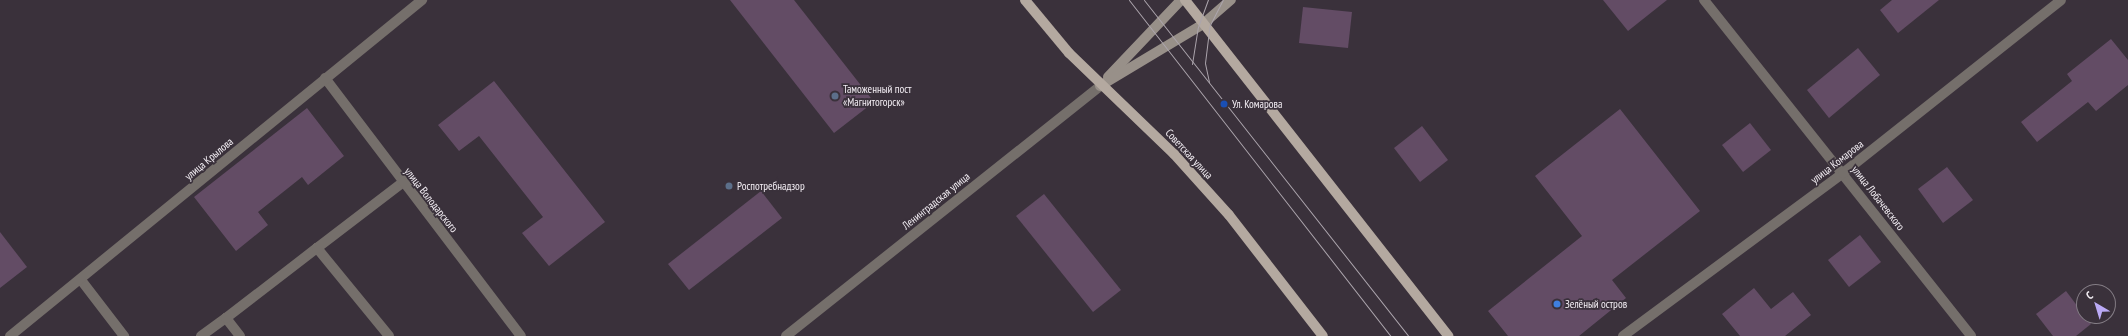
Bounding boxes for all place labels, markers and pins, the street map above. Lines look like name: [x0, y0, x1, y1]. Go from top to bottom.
place label: Таможенный пост «Магнитогорск»: [843, 83, 912, 109]
marker: Таможенный пост «Магнитогорск»: [830, 91, 840, 101]
place label: Ул. Комарова: [1232, 97, 1283, 111]
marker: Ул. Комарова: [1219, 99, 1229, 109]
place label: Роспотребнадзор: [737, 179, 805, 193]
marker: Роспотребнадзор: [724, 181, 734, 191]
place label: Зелёный остров: [1565, 297, 1627, 311]
marker: Зелёный остров: [1552, 299, 1562, 309]

